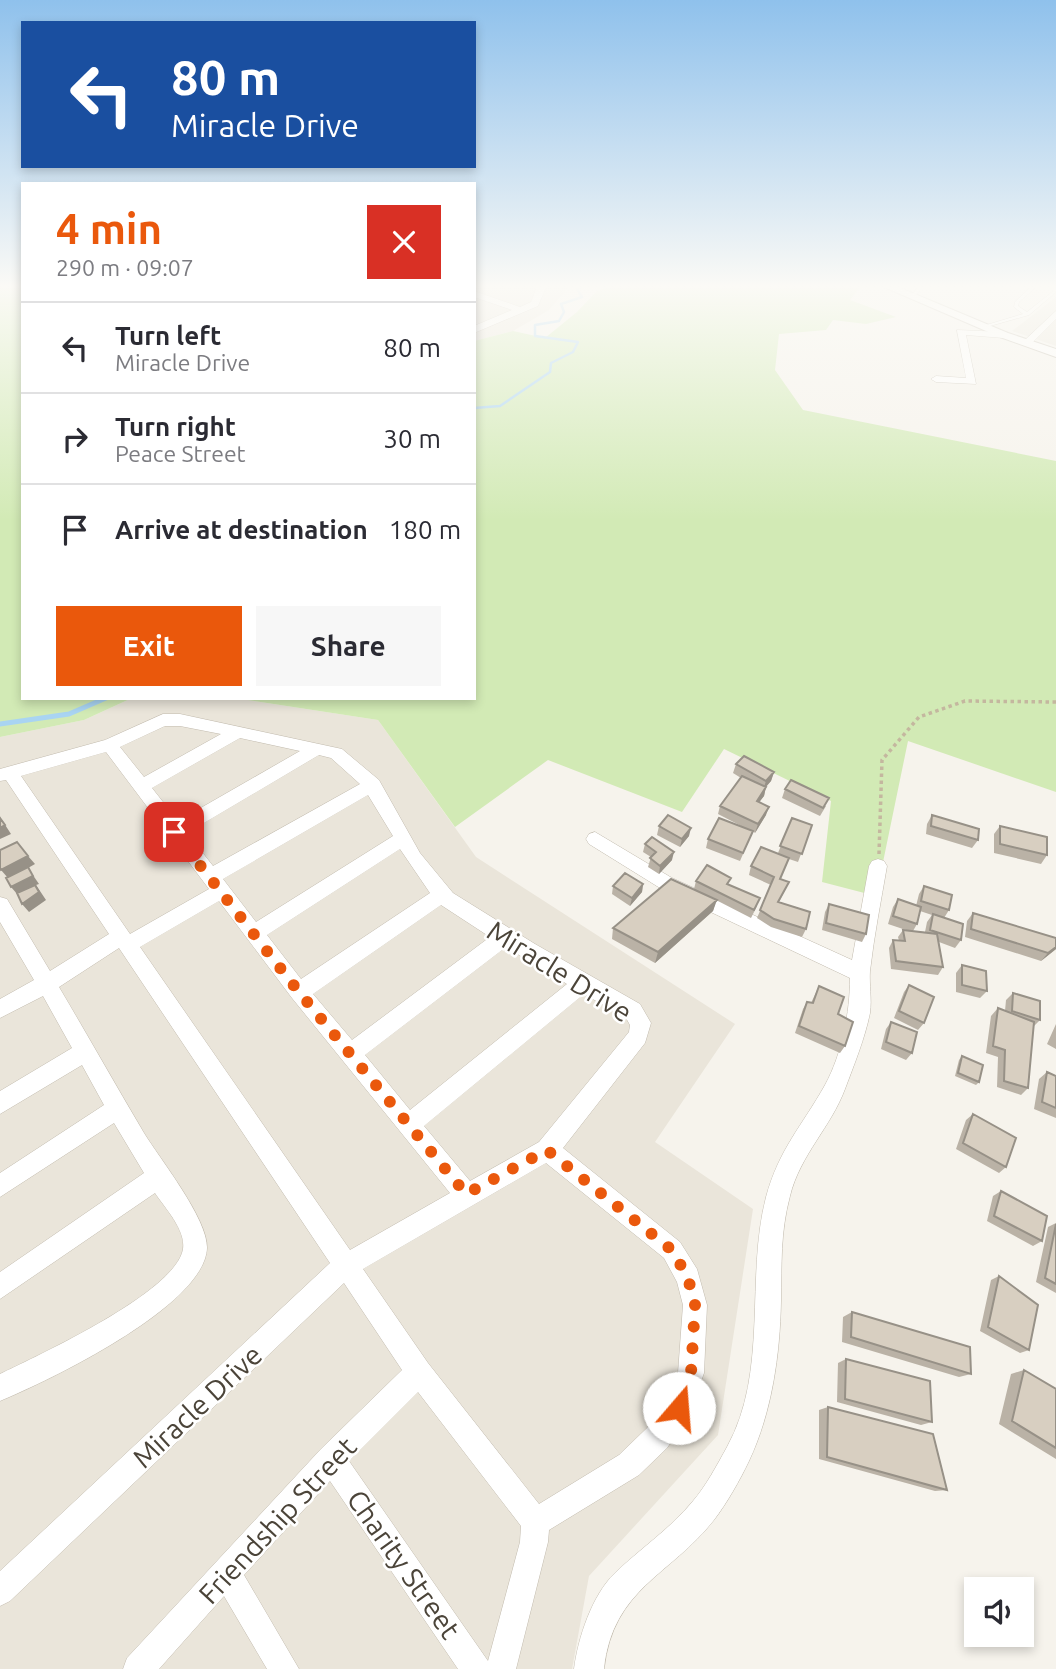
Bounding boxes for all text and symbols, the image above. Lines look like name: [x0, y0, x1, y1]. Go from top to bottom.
icon: left: [56, 49, 147, 140]
text: 80 m: [171, 49, 280, 104]
text: Miracle Drive: [171, 107, 359, 143]
text: 4 min: [56, 205, 162, 252]
button: close: [367, 205, 441, 279]
text: 290 m · 09:07: [56, 255, 194, 280]
text: Turn left: [115, 321, 221, 350]
icon: left: [56, 329, 94, 367]
text: 80 m: [383, 333, 441, 362]
text: Miracle Drive: [115, 350, 250, 375]
text: Turn right: [115, 412, 236, 441]
icon: right: [56, 420, 94, 458]
text: 30 m: [383, 424, 441, 453]
text: Peace Street: [115, 441, 246, 466]
icon: arrive: [56, 511, 94, 549]
text: Arrive at destination: [115, 515, 368, 544]
text: 180 m: [389, 515, 461, 544]
button: Exit: [56, 606, 242, 686]
button: Share: [256, 606, 441, 686]
pin: [144, 802, 204, 862]
icon: arrive: [155, 813, 193, 851]
street label: Miracle Drive: [482, 914, 638, 1028]
street label: Miracle Drive: [126, 1339, 268, 1473]
position arrow: [642, 1371, 716, 1445]
street label: Friendship Street: [192, 1431, 362, 1609]
street label: Charity Street: [341, 1484, 467, 1644]
map controls: [964, 1577, 1034, 1647]
button: sound: [964, 1577, 1034, 1647]

